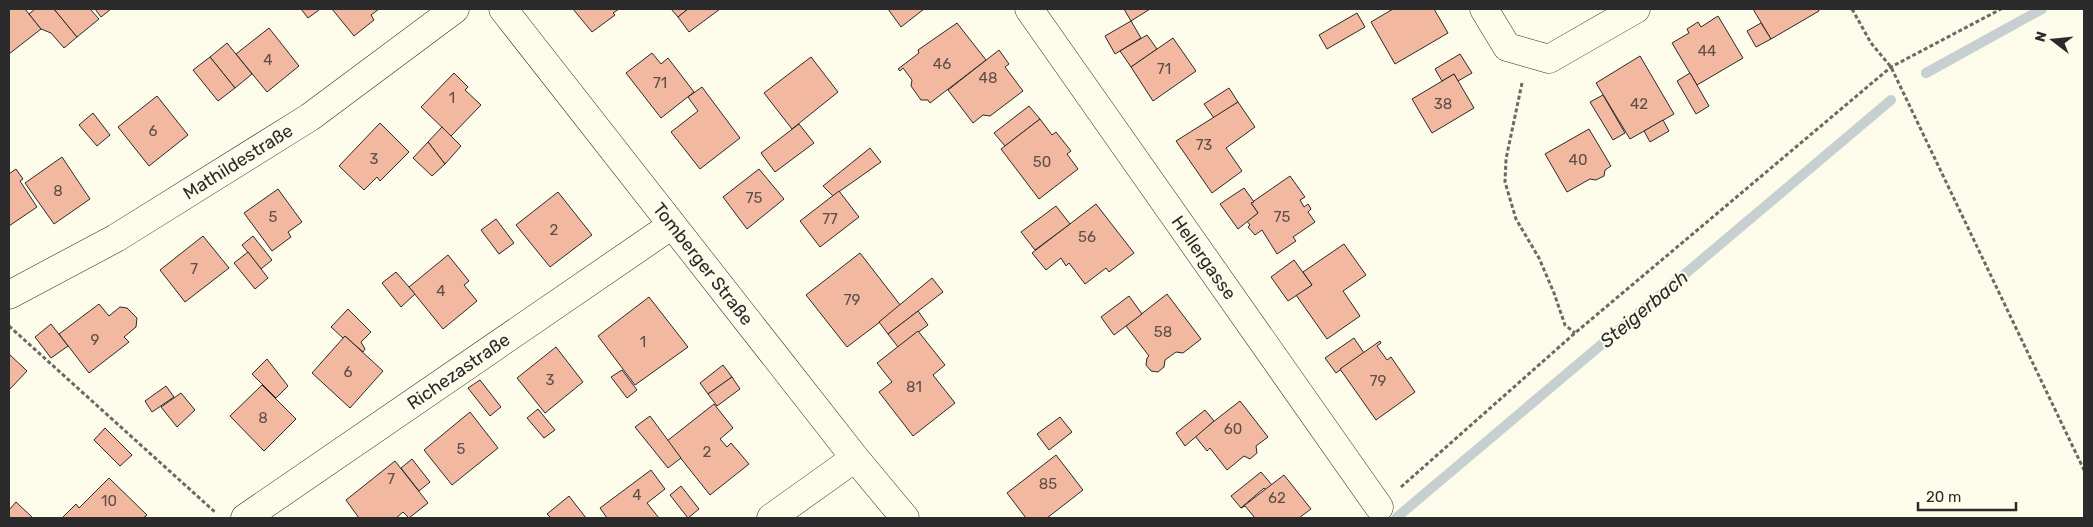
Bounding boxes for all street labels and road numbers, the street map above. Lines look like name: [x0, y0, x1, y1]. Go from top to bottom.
street label: Mathildestraße: [179, 119, 297, 204]
street label: Tomberger Straße: [648, 198, 758, 330]
street label: Hellergasse: [1167, 211, 1241, 304]
street label: Richezastraße: [403, 328, 514, 414]

